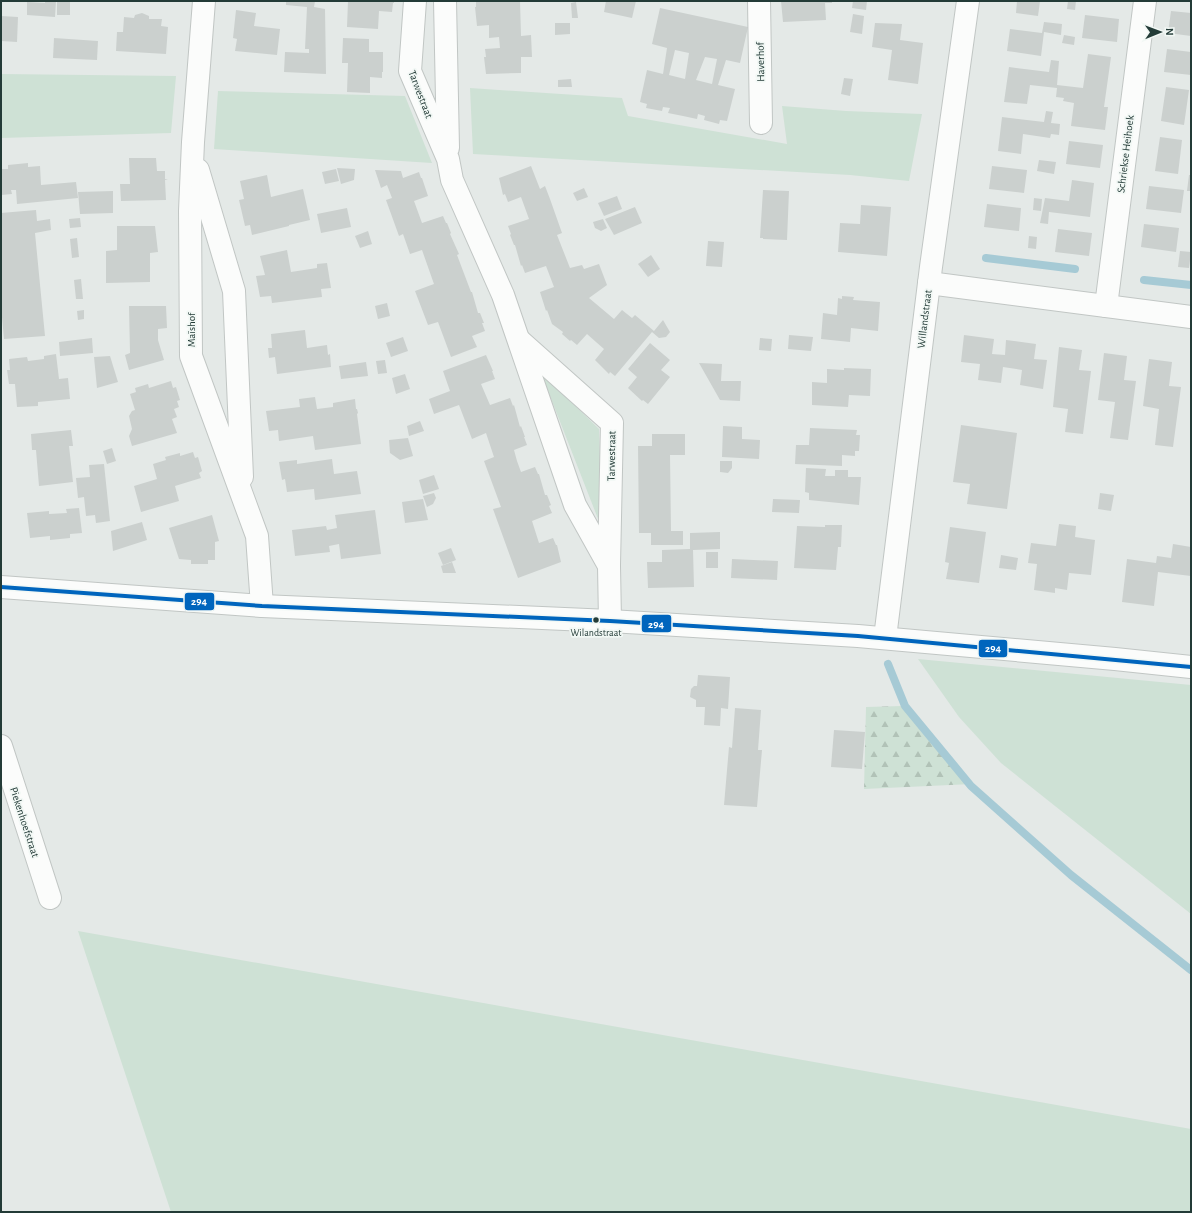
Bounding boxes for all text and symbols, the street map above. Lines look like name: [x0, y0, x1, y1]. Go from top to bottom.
north arrow: [1140, 12, 1180, 52]
text: N: [1164, 28, 1175, 36]
street label: Haverhof: [755, 41, 766, 82]
street label: Tarwestraat: [406, 69, 435, 120]
street label: Schriekse Heihoek: [1115, 115, 1136, 194]
street label: Willandstraat: [915, 289, 934, 349]
street label: Maïshof: [186, 312, 197, 347]
street label: Tarwestraat: [606, 430, 617, 481]
line badge: 294: [184, 592, 215, 611]
text: 294: [191, 596, 207, 607]
line badge: 294: [641, 614, 672, 633]
marker: Wilandstraat: [591, 615, 601, 625]
text: 294: [648, 619, 664, 630]
place label: Wilandstraat: [570, 628, 622, 638]
line badge: 294: [978, 639, 1008, 658]
text: 294: [985, 643, 1001, 654]
street label: Piekenhoefstraat: [8, 786, 41, 859]

